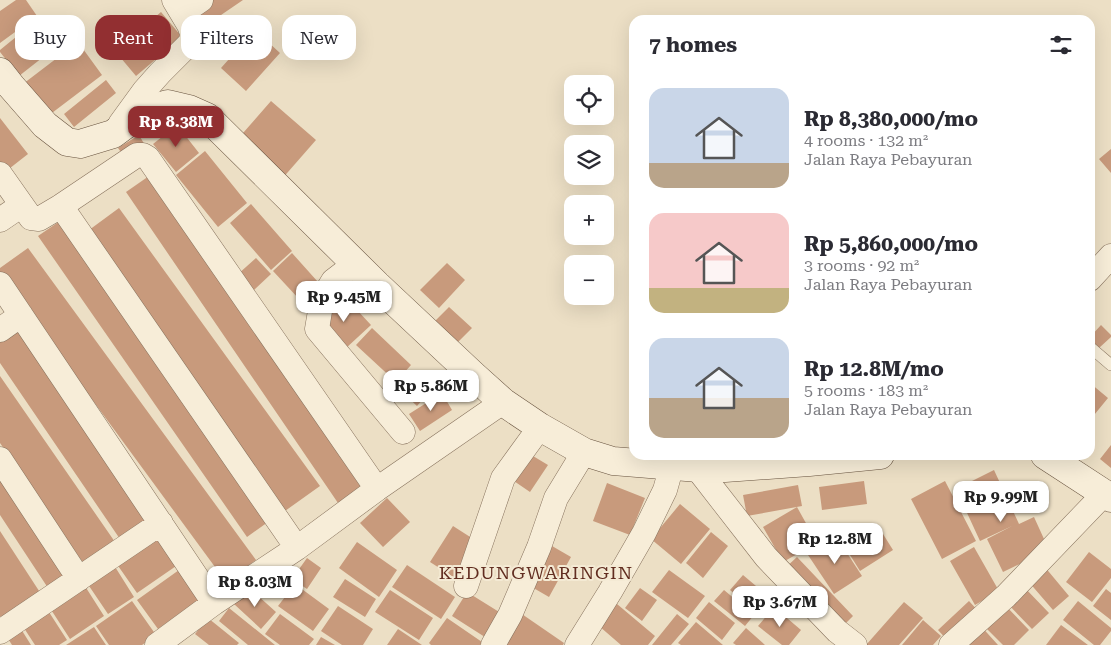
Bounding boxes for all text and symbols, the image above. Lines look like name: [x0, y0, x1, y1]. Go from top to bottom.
chip: Buy: [15, 15, 85, 60]
chip: Rent: [95, 15, 171, 60]
chip: Filters: [181, 15, 272, 60]
chip: New: [282, 15, 356, 60]
icon: filters: [1047, 31, 1075, 59]
text: 7 homes: [649, 33, 737, 57]
map controls: [564, 75, 614, 305]
button: locate: [564, 75, 614, 125]
pin: Rp 8.38M: [124, 106, 228, 148]
text: Rp 8,380,000/mo: [804, 107, 978, 131]
icon: home: [689, 108, 749, 168]
text: Rp 8.38M: [139, 112, 213, 131]
text: 4 rooms · 132 m²: [804, 131, 928, 150]
button: layers: [564, 135, 614, 185]
text: Jalan Raya Pebayuran: [804, 150, 972, 169]
button: +: [564, 195, 614, 245]
text: Rp 5,860,000/mo: [804, 232, 978, 256]
icon: home: [689, 233, 749, 293]
button: −: [564, 255, 614, 305]
text: 3 rooms · 92 m²: [804, 256, 919, 275]
text: Jalan Raya Pebayuran: [804, 275, 972, 294]
pin: Rp 9.45M: [292, 280, 396, 323]
text: Rp 9.45M: [307, 287, 381, 306]
text: Rp 12.8M/mo: [804, 357, 944, 381]
icon: home: [689, 358, 749, 418]
pin: Rp 5.86M: [379, 370, 483, 412]
text: Rp 5.86M: [394, 376, 468, 395]
text: 5 rooms · 183 m²: [804, 381, 928, 400]
text: Jalan Raya Pebayuran: [804, 400, 972, 419]
pin: Rp 9.99M: [949, 480, 1053, 523]
text: Rp 9.99M: [964, 487, 1038, 506]
pin: Rp 12.8M: [783, 522, 887, 565]
text: Rp 12.8M: [798, 529, 872, 548]
district label: KEDUNGWARINGIN: [439, 562, 633, 583]
pin: Rp 8.03M: [203, 566, 307, 608]
text: Rp 8.03M: [218, 572, 292, 591]
pin: Rp 3.67M: [728, 586, 832, 628]
text: Rp 3.67M: [743, 592, 817, 611]

